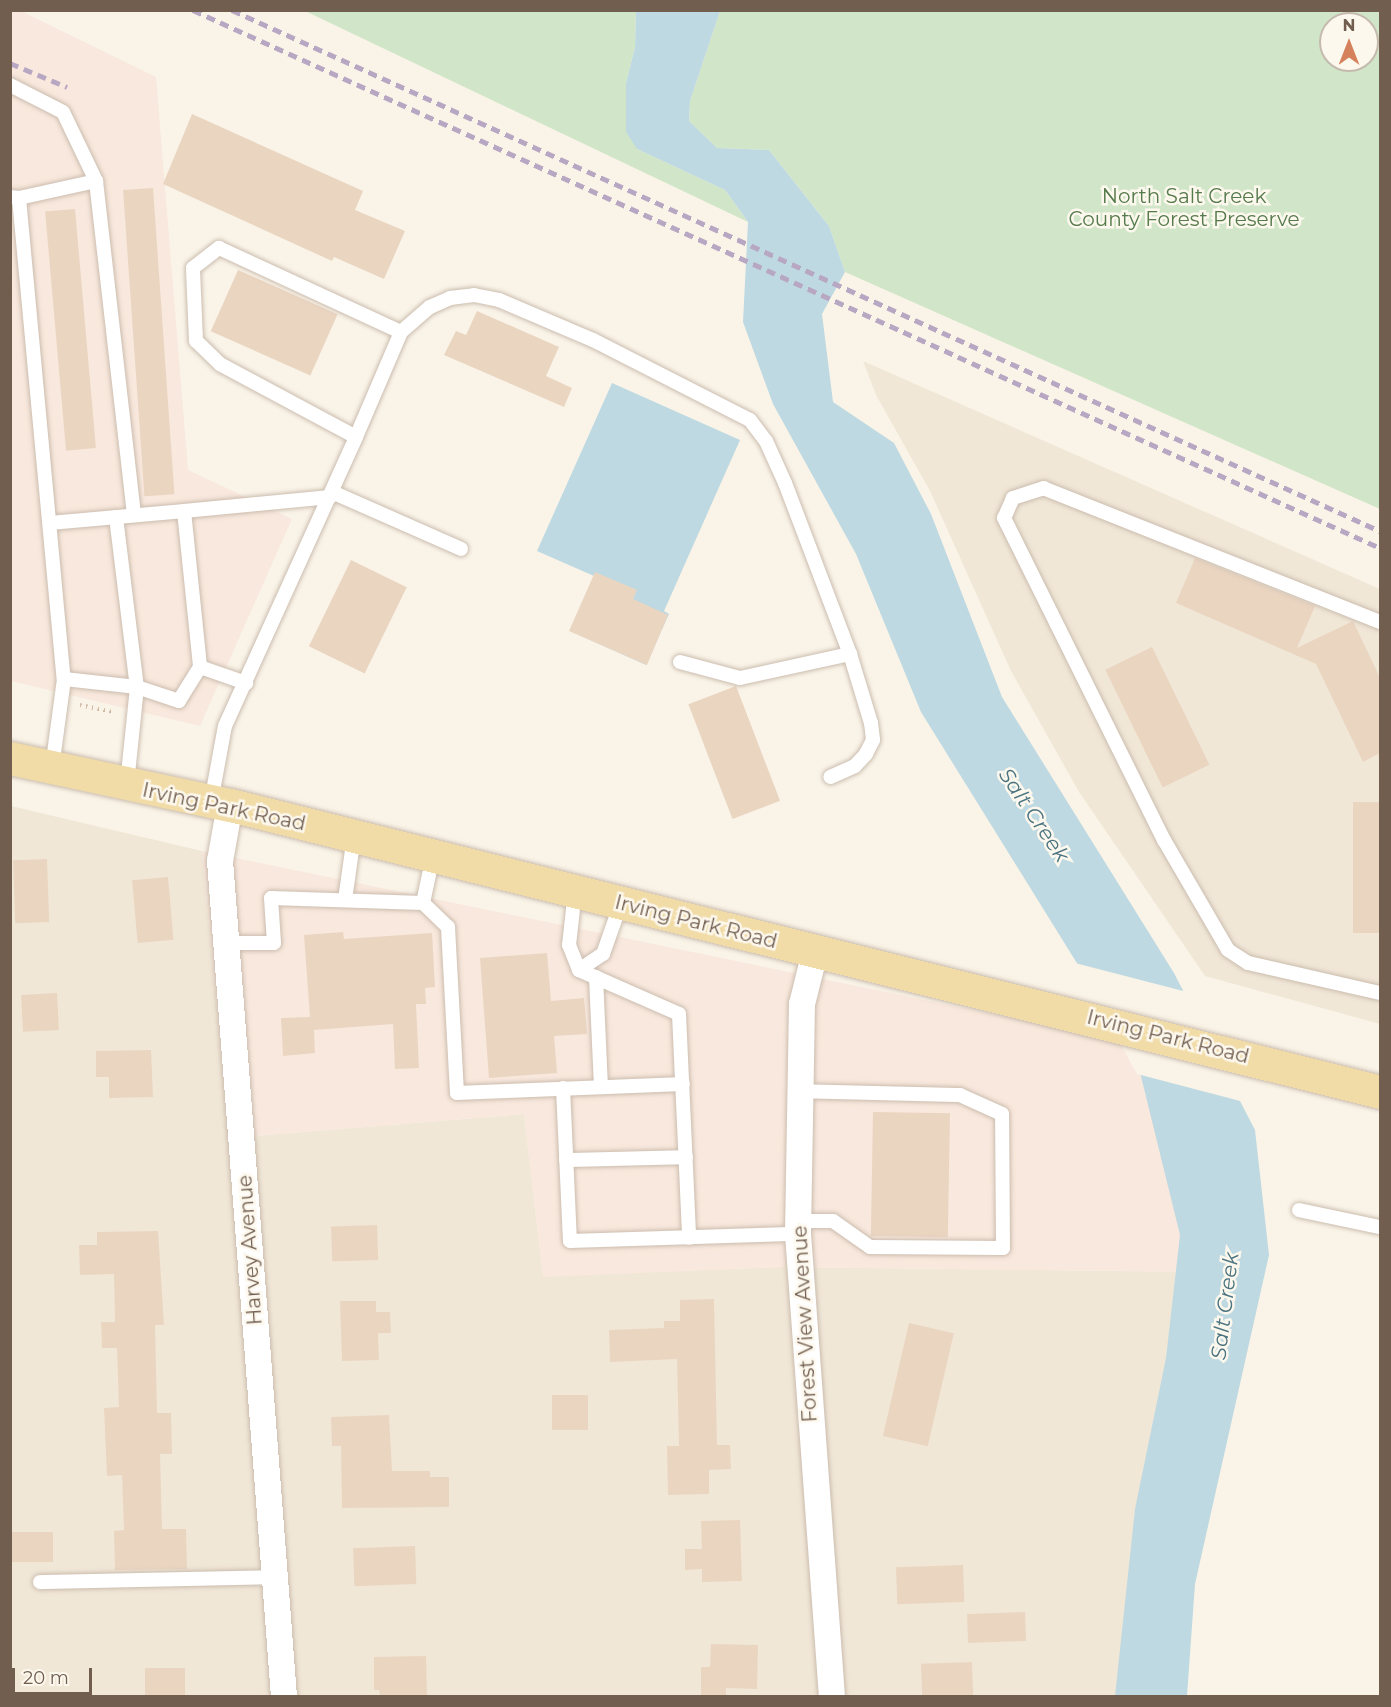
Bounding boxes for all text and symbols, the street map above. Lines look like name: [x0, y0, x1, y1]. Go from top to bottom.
north arrow: [1319, 12, 1379, 72]
text: N: [1343, 16, 1355, 35]
park label: North Salt Creek County Forest Preserve: [1068, 184, 1300, 231]
water label: Salt Creek: [993, 763, 1075, 867]
street label: Irving Park Road: [140, 778, 308, 836]
street label: Irving Park Road: [612, 890, 780, 954]
street label: Irving Park Road: [1084, 1005, 1252, 1069]
street label: Harvey Avenue: [233, 1174, 267, 1326]
street label: Forest View Avenue: [788, 1225, 822, 1423]
water label: Salt Creek: [1206, 1251, 1244, 1361]
scale bar: [15, 1656, 94, 1694]
text: 20 m: [23, 1667, 69, 1689]

